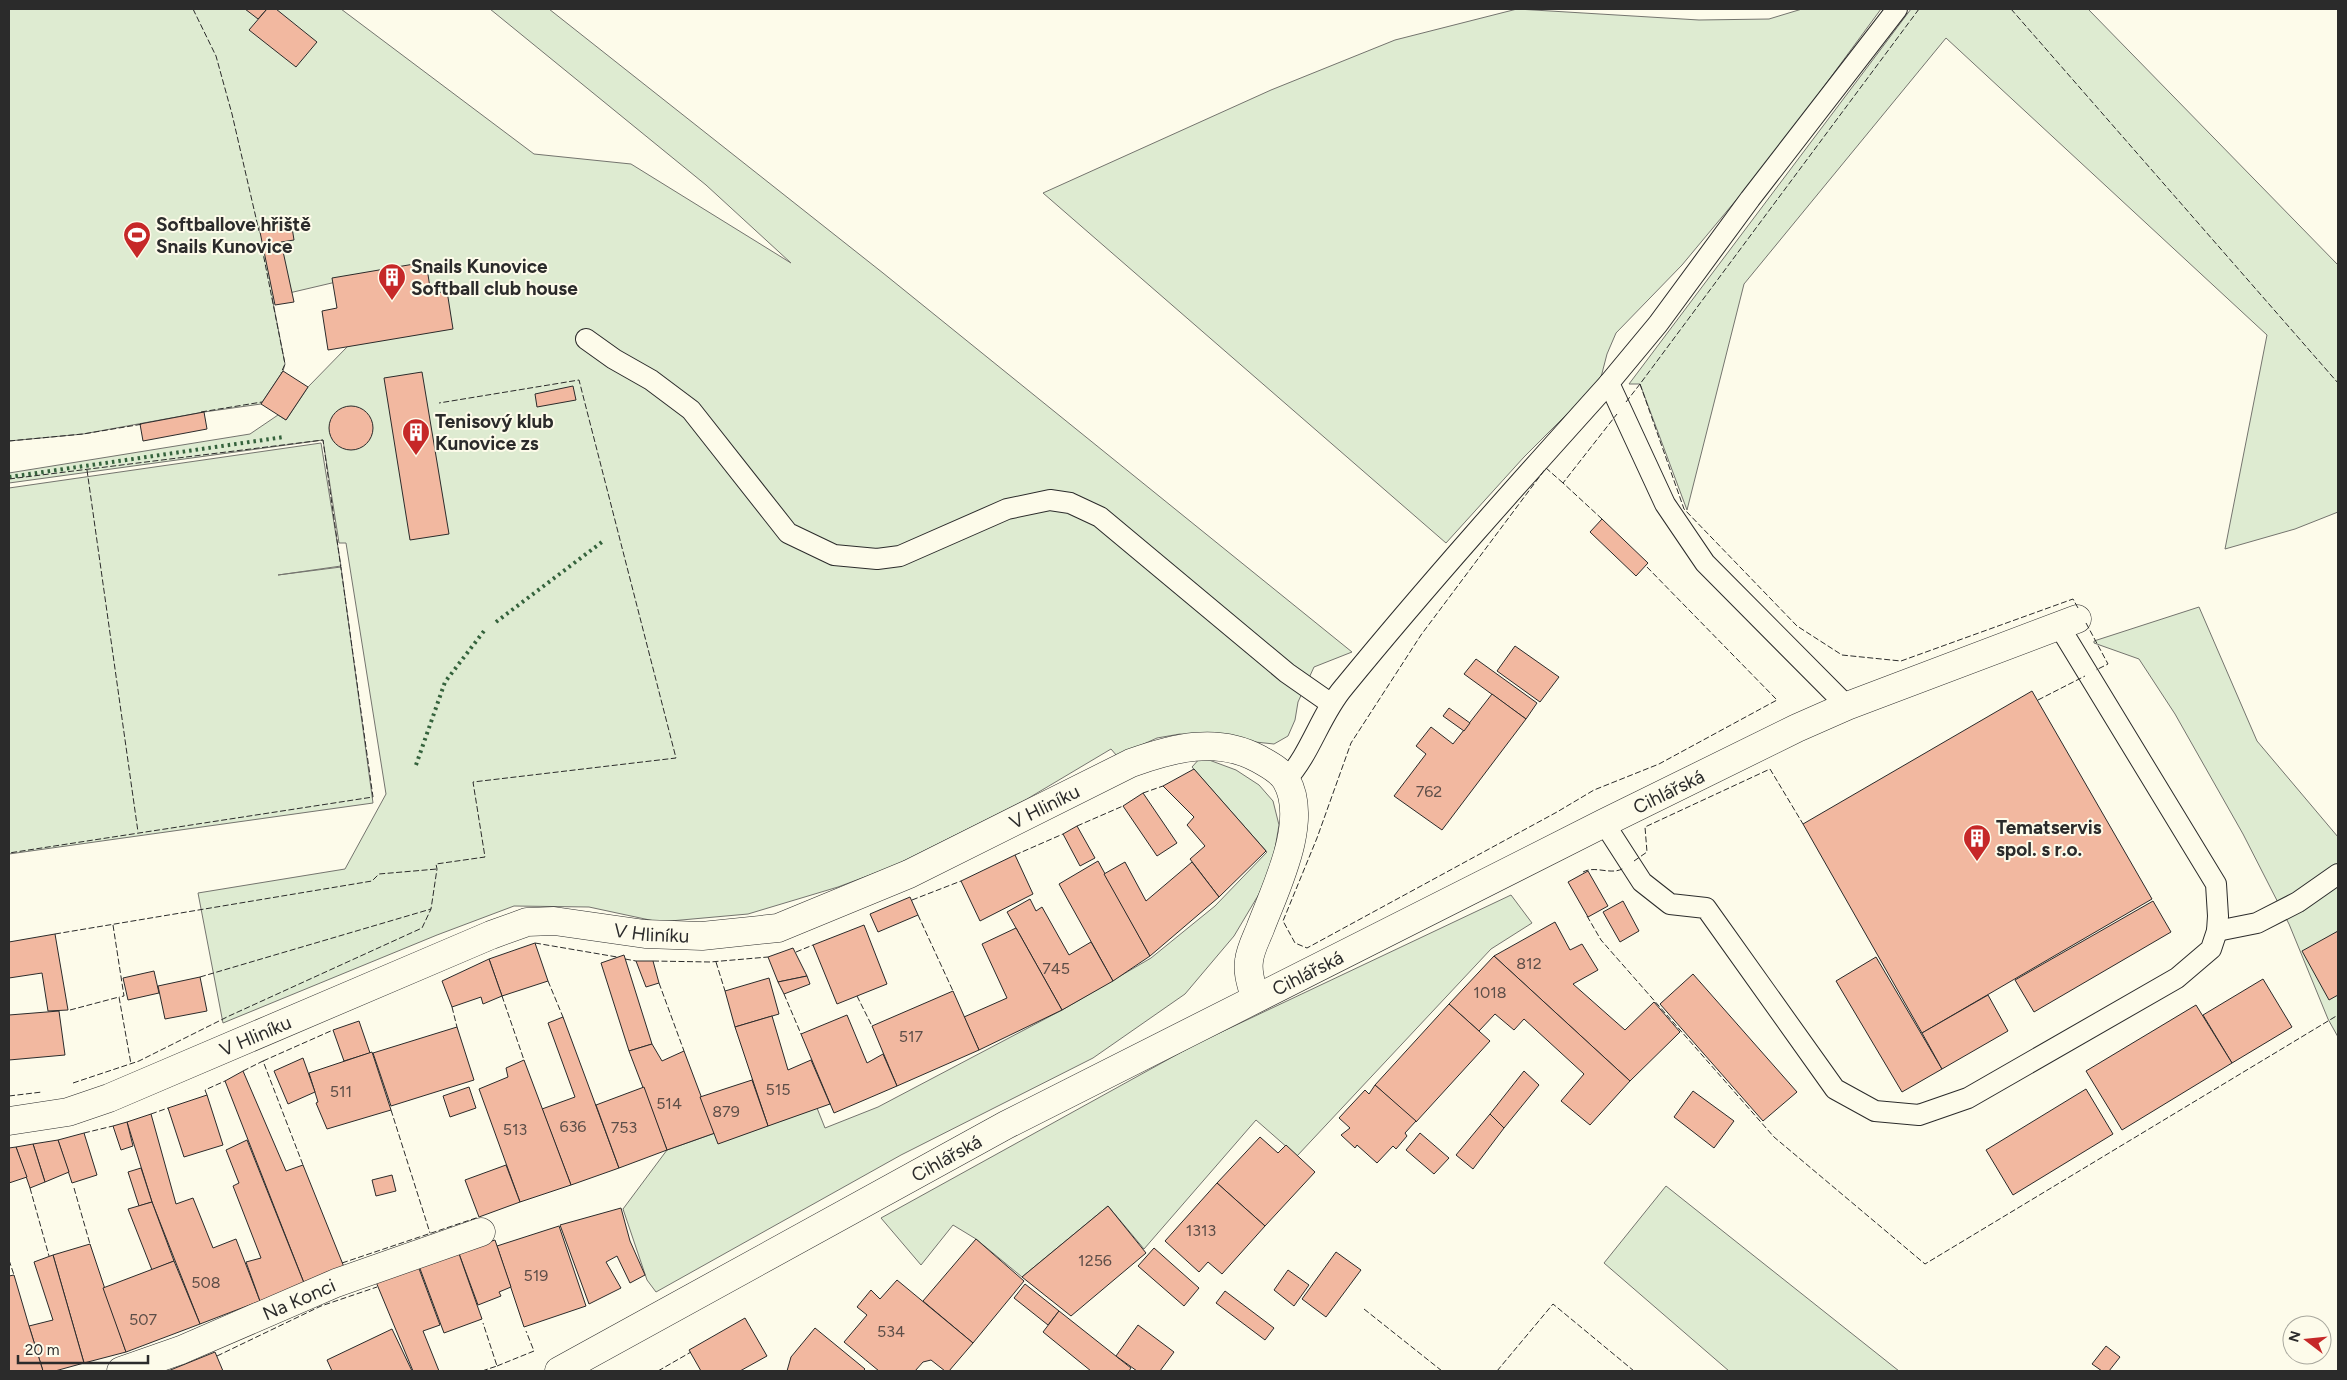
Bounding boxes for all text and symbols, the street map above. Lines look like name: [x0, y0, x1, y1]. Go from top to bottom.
place label: Softballove hřiště Snails Kunovice: [156, 213, 311, 258]
sports icon: Softballove hřiště Snails Kunovice: [122, 220, 152, 259]
place label: Snails Kunovice Softball club house: [411, 255, 578, 300]
building icon: Snails Kunovice Softball club house: [377, 262, 407, 301]
place label: Tenisový klub Kunovice zs: [435, 410, 554, 455]
building icon: Tenisový klub Kunovice zs: [401, 417, 431, 456]
street label: Cihlářská: [1629, 764, 1708, 818]
street label: V Hliníku: [1005, 779, 1083, 834]
house number: 762: [1416, 782, 1442, 801]
place label: Tematservis spol. s r.o.: [1996, 816, 2102, 861]
building icon: Tematservis spol. s r.o.: [1962, 823, 1992, 862]
street label: V Hliníku: [612, 918, 690, 947]
street label: Cihlářská: [1268, 945, 1347, 1000]
house number: 812: [1516, 954, 1542, 973]
house number: 745: [1042, 959, 1070, 978]
house number: 1018: [1473, 983, 1507, 1002]
street label: V Hliníku: [216, 1010, 295, 1061]
house number: 517: [899, 1027, 924, 1046]
house number: 515: [765, 1080, 791, 1099]
house number: 511: [330, 1082, 352, 1101]
house number: 514: [656, 1094, 682, 1113]
house number: 879: [712, 1102, 740, 1121]
house number: 636: [560, 1117, 586, 1136]
house number: 753: [611, 1118, 637, 1137]
house number: 513: [503, 1120, 527, 1139]
street label: Cihlářská: [907, 1129, 985, 1186]
house number: 1313: [1186, 1221, 1216, 1240]
house number: 1256: [1078, 1251, 1112, 1270]
house number: 519: [524, 1266, 548, 1285]
house number: 508: [191, 1273, 221, 1292]
street label: Na Konci: [259, 1273, 339, 1325]
house number: 507: [129, 1310, 157, 1329]
north arrow: [2282, 1315, 2332, 1365]
house number: 534: [877, 1322, 905, 1341]
text: N: [2285, 1329, 2305, 1344]
scale bar: [18, 1332, 148, 1364]
text: 20 m: [25, 1341, 59, 1359]

